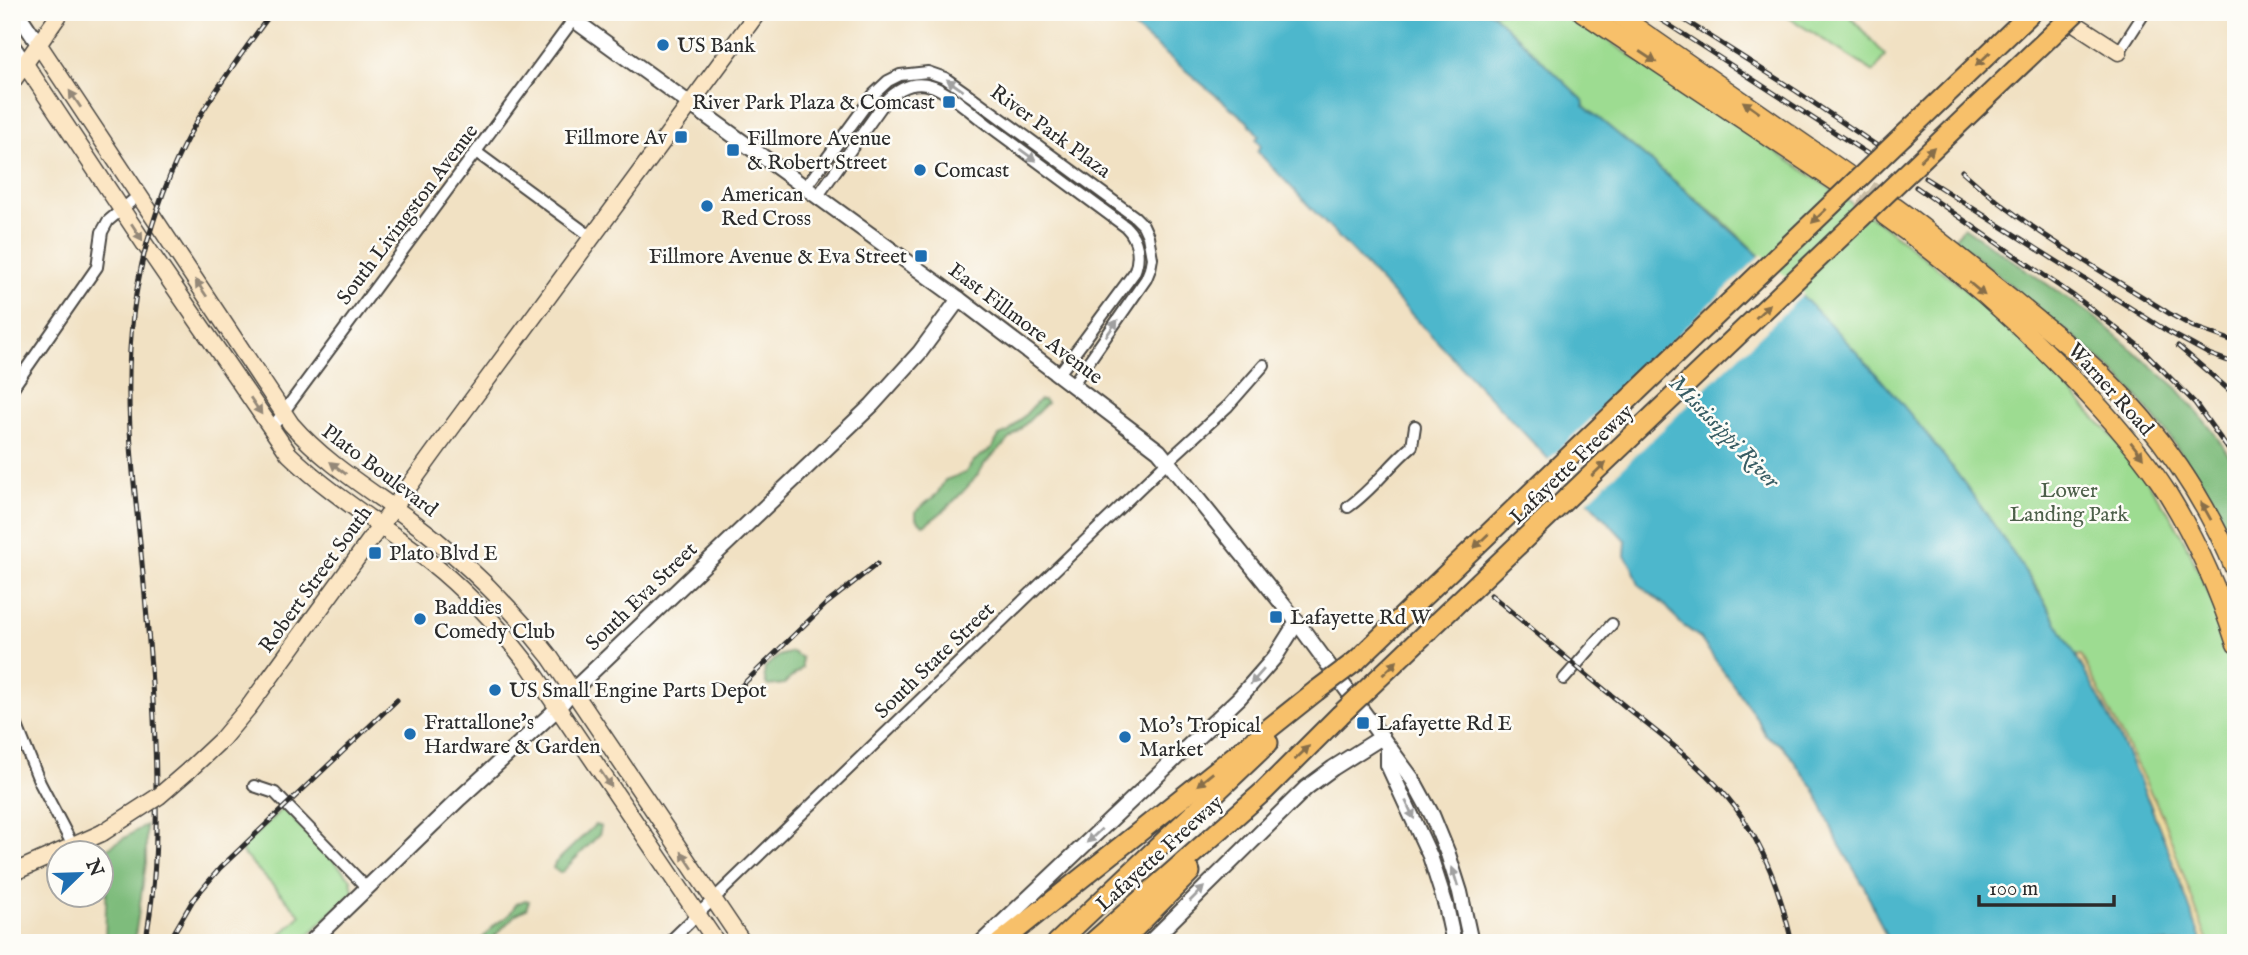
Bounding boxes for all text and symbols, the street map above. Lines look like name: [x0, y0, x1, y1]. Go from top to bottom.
place label: US Bank: [677, 33, 756, 60]
marker: US Bank: [655, 37, 671, 53]
one-way arrow: [1638, 50, 1658, 63]
one-way arrow: [1975, 51, 1992, 67]
one-way arrow: [946, 78, 964, 92]
street label: River Park Plaza: [984, 79, 1117, 186]
one-way arrow: [69, 89, 82, 108]
place label: River Park Plaza & Comcast: [692, 90, 935, 117]
marker: River Park Plaza & Comcast: [941, 94, 957, 110]
one-way arrow: [1742, 100, 1760, 114]
street label: South Livingston Avenue: [331, 119, 485, 311]
place label: Fillmore Av: [564, 125, 668, 152]
place label: Fillmore Avenue & Robert Street: [747, 126, 891, 177]
marker: Fillmore Av: [673, 129, 689, 145]
marker: Fillmore Avenue & Robert Street: [725, 142, 741, 158]
one-way arrow: [1918, 146, 1936, 162]
one-way arrow: [1019, 148, 1038, 162]
place label: Comcast: [934, 158, 1009, 185]
marker: Comcast: [912, 162, 928, 178]
place label: American Red Cross: [720, 182, 811, 233]
marker: American Red Cross: [699, 198, 715, 214]
one-way arrow: [1811, 208, 1828, 225]
one-way arrow: [131, 223, 144, 242]
place label: Fillmore Avenue & Eva Street: [649, 244, 907, 271]
marker: Fillmore Avenue & Eva Street: [913, 248, 929, 264]
street label: East Fillmore Avenue: [942, 257, 1108, 391]
one-way arrow: [194, 279, 208, 297]
one-way arrow: [1968, 281, 1986, 297]
one-way arrow: [1754, 304, 1771, 320]
one-way arrow: [1105, 319, 1119, 337]
street label: Warner Road: [2061, 338, 2159, 443]
water label: Mississippi River: [1662, 369, 1786, 496]
one-way arrow: [249, 397, 262, 416]
street label: Lafayette Freeway: [1504, 399, 1640, 531]
street label: Plato Boulevard: [316, 419, 443, 524]
one-way arrow: [2129, 441, 2144, 459]
one-way arrow: [329, 460, 347, 475]
one-way arrow: [1590, 460, 1607, 477]
park label: Lower Landing Park: [2009, 478, 2129, 529]
street label: Robert Street South: [254, 501, 379, 659]
one-way arrow: [2200, 501, 2212, 521]
one-way arrow: [1473, 532, 1490, 548]
street label: South Eva Street: [580, 537, 704, 657]
place label: Plato Blvd E: [389, 541, 498, 568]
marker: Plato Blvd E: [367, 545, 383, 561]
place label: Baddies Comedy Club: [434, 595, 555, 646]
street label: South State Street: [869, 597, 1001, 725]
place label: Lafayette Rd W: [1290, 605, 1431, 632]
marker: Lafayette Rd W: [1268, 609, 1284, 625]
marker: Baddies Comedy Club: [412, 611, 428, 627]
one-way arrow: [1381, 660, 1398, 677]
one-way arrow: [1249, 668, 1265, 686]
place label: US Small Engine Parts Depot: [509, 678, 767, 705]
marker: US Small Engine Parts Depot: [487, 682, 503, 698]
place label: Frattallone’s Hardware & Garden: [424, 710, 600, 761]
place label: Lafayette Rd E: [1377, 711, 1512, 738]
place label: Mo's Tropical Market: [1139, 713, 1261, 764]
marker: Lafayette Rd E: [1355, 715, 1371, 731]
marker: Frattallone’s Hardware & Garden: [402, 726, 418, 742]
marker: Mo's Tropical Market: [1117, 729, 1133, 745]
one-way arrow: [1294, 745, 1310, 761]
one-way arrow: [599, 770, 612, 789]
one-way arrow: [1196, 771, 1214, 786]
street label: Lafayette Freeway: [1091, 789, 1230, 918]
one-way arrow: [1404, 800, 1416, 820]
one-way arrow: [1086, 827, 1103, 843]
north arrow: [46, 839, 116, 909]
one-way arrow: [680, 851, 694, 869]
text: N: [79, 855, 108, 881]
scale bar: [1979, 864, 2113, 908]
one-way arrow: [1449, 866, 1459, 887]
text: 100 m: [1989, 876, 2038, 903]
one-way arrow: [1188, 887, 1205, 903]

